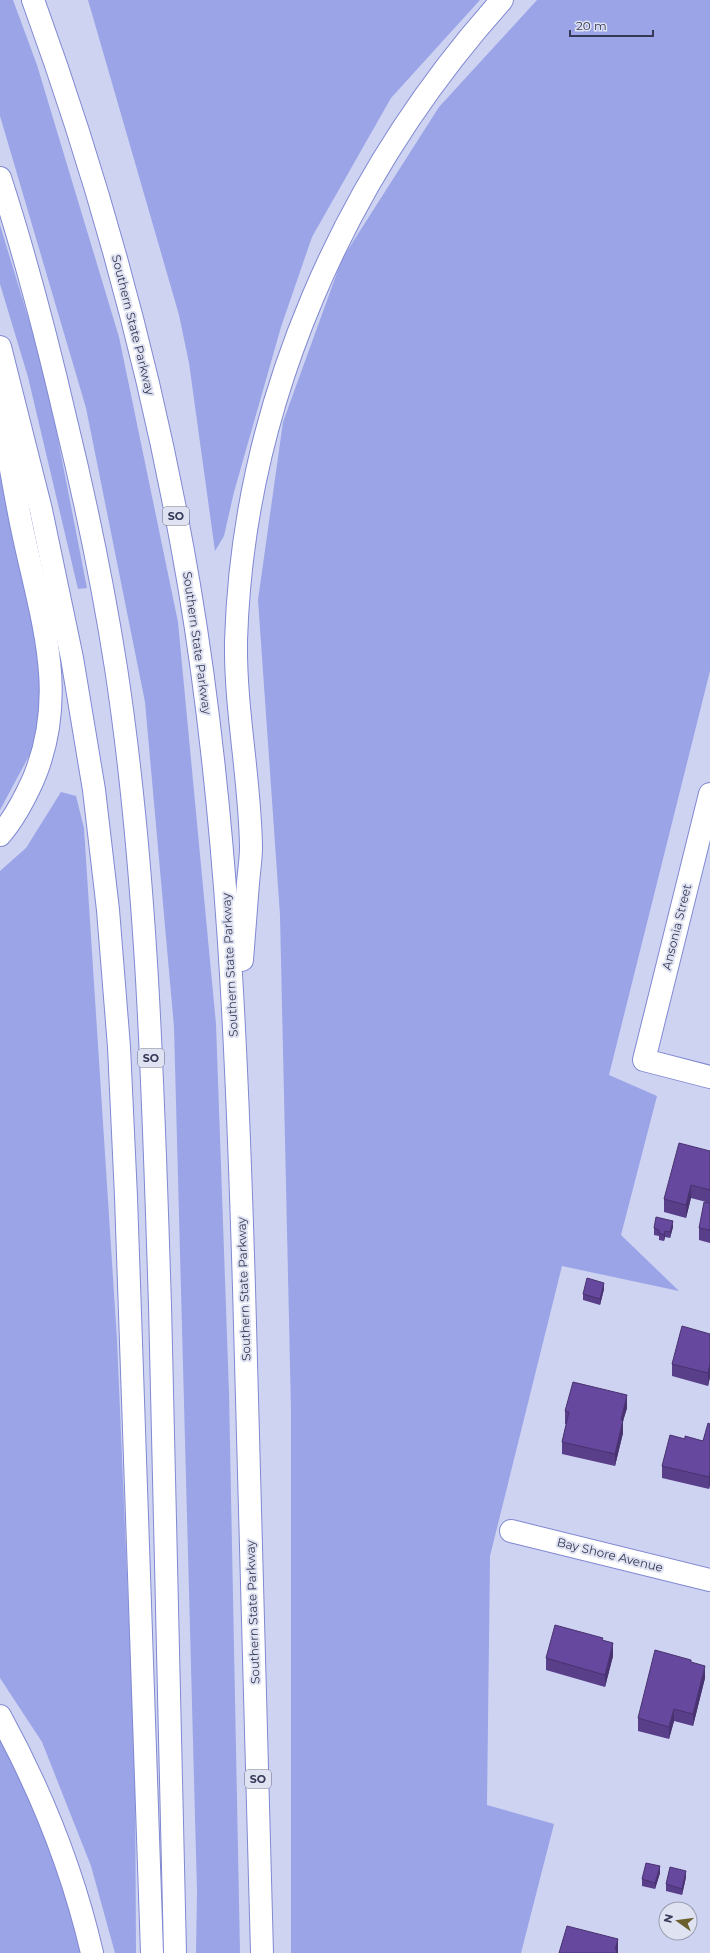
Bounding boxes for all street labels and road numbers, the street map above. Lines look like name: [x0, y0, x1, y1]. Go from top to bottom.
street label: Southern State Parkway: [109, 253, 158, 397]
road number: SO: [163, 507, 189, 525]
street label: Southern State Parkway: [180, 571, 215, 716]
street label: Ansonia Street: [659, 882, 694, 971]
street label: Southern State Parkway: [218, 892, 241, 1037]
road number: SO: [138, 1049, 164, 1067]
street label: Southern State Parkway: [233, 1216, 254, 1361]
street label: Bay Shore Avenue: [555, 1534, 665, 1575]
street label: Southern State Parkway: [242, 1539, 263, 1684]
road number: SO: [245, 1770, 271, 1788]

